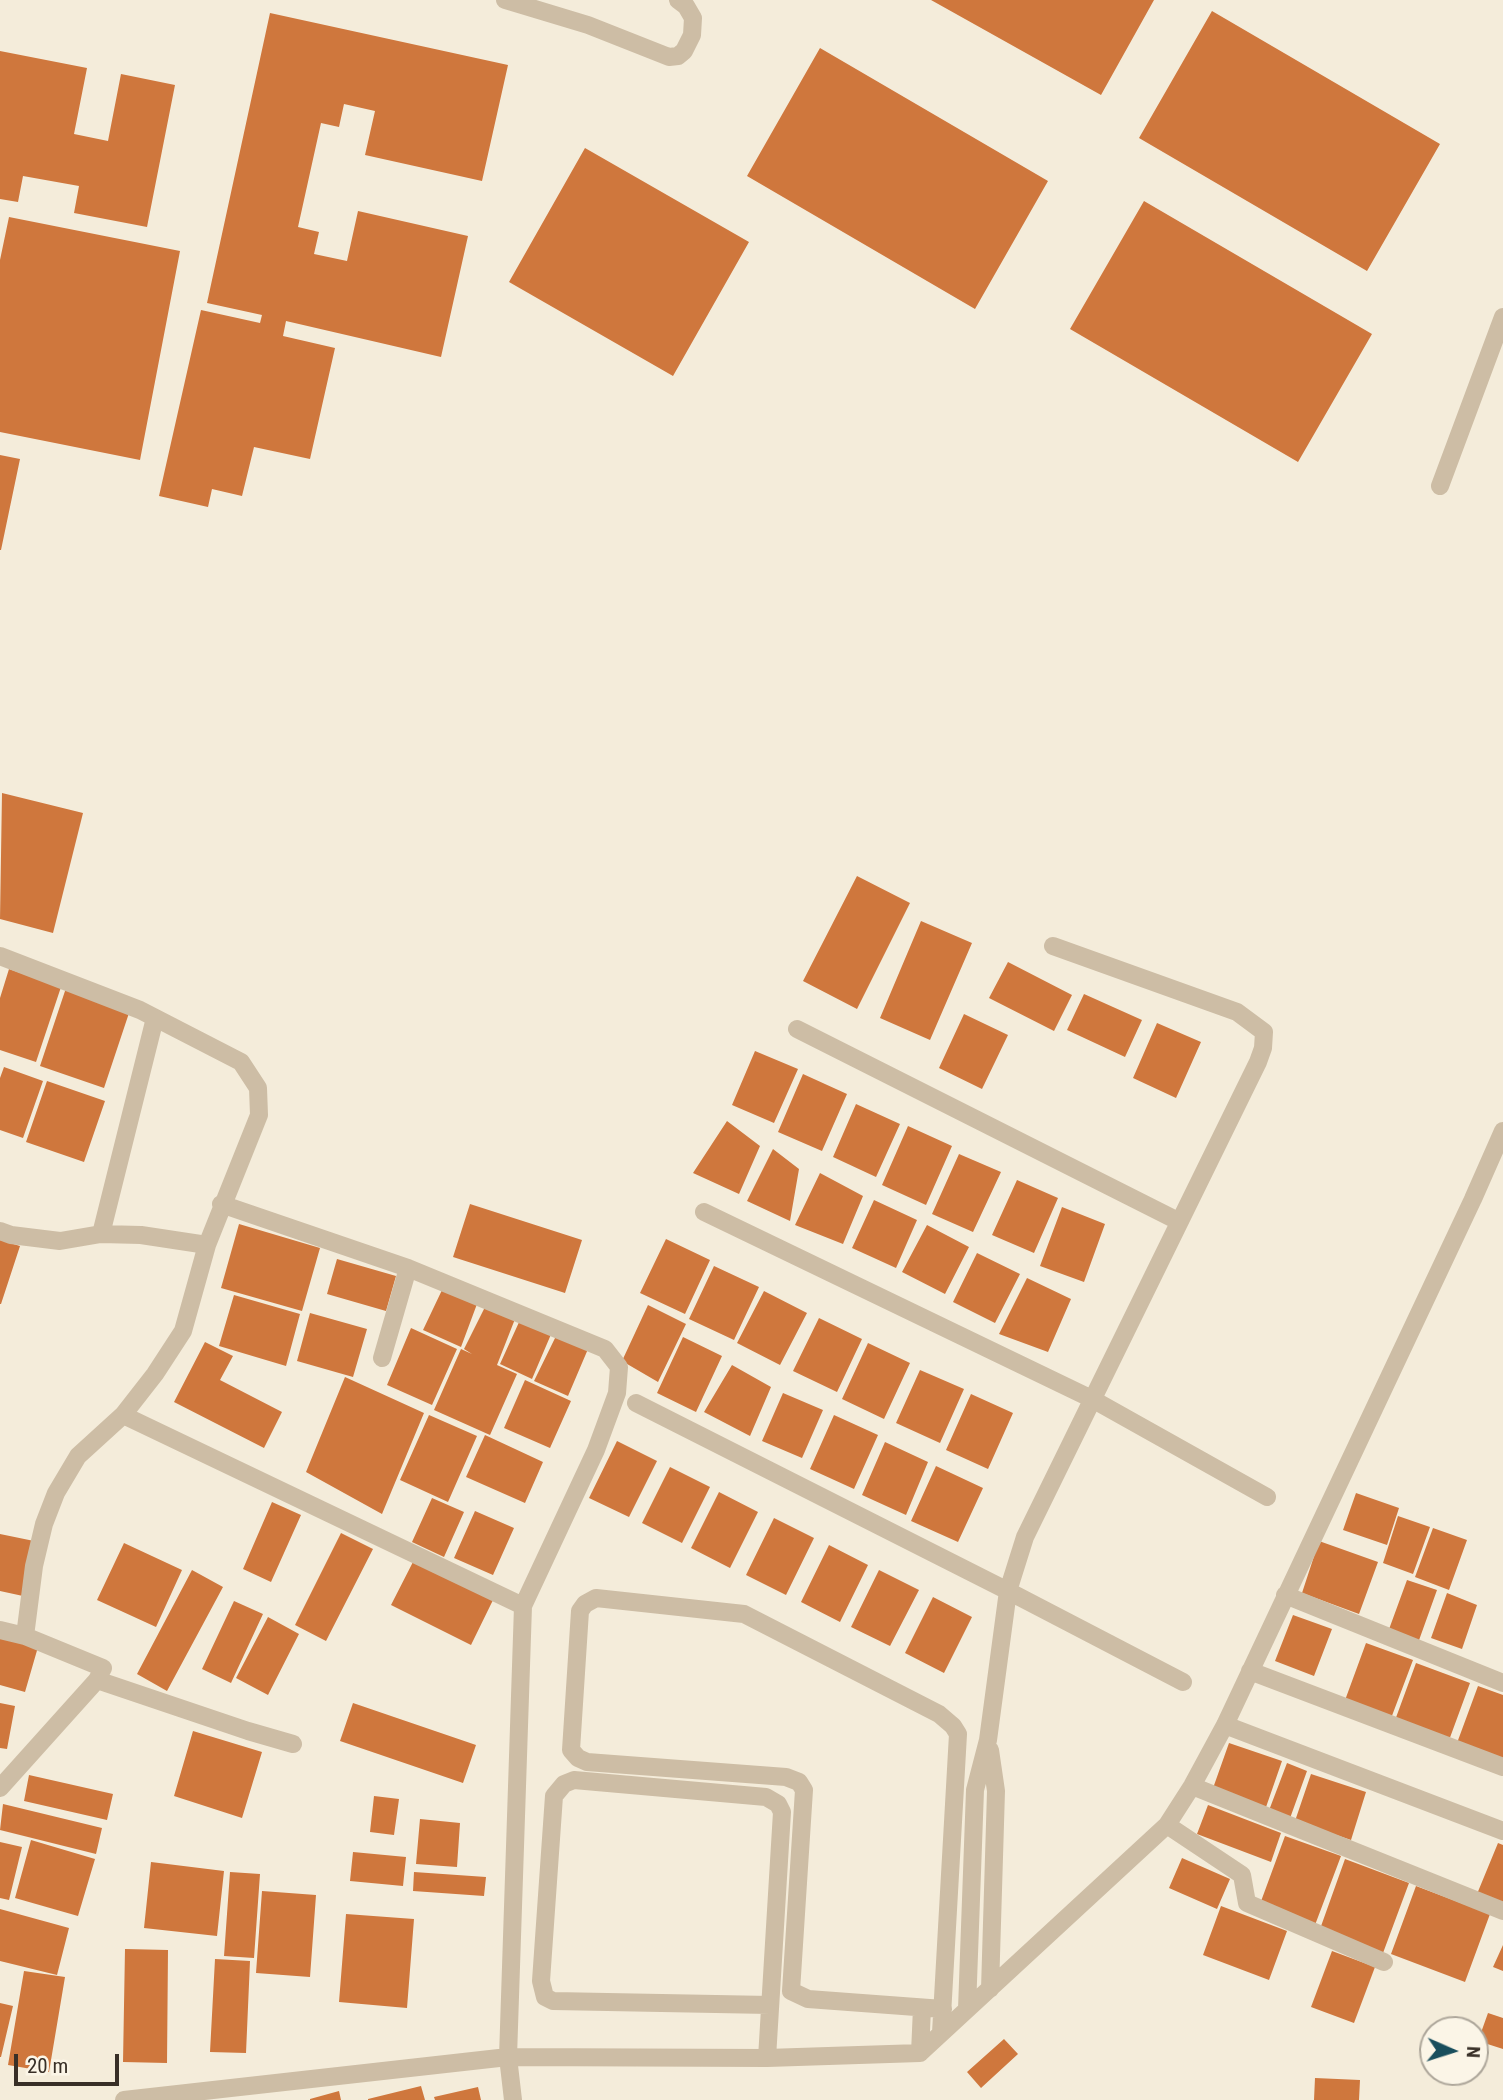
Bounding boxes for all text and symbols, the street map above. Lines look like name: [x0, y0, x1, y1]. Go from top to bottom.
north arrow: [1419, 2016, 1489, 2086]
scale bar: [18, 2040, 122, 2084]
text: N: [1462, 2046, 1485, 2058]
text: 20 m: [27, 2054, 68, 2078]

